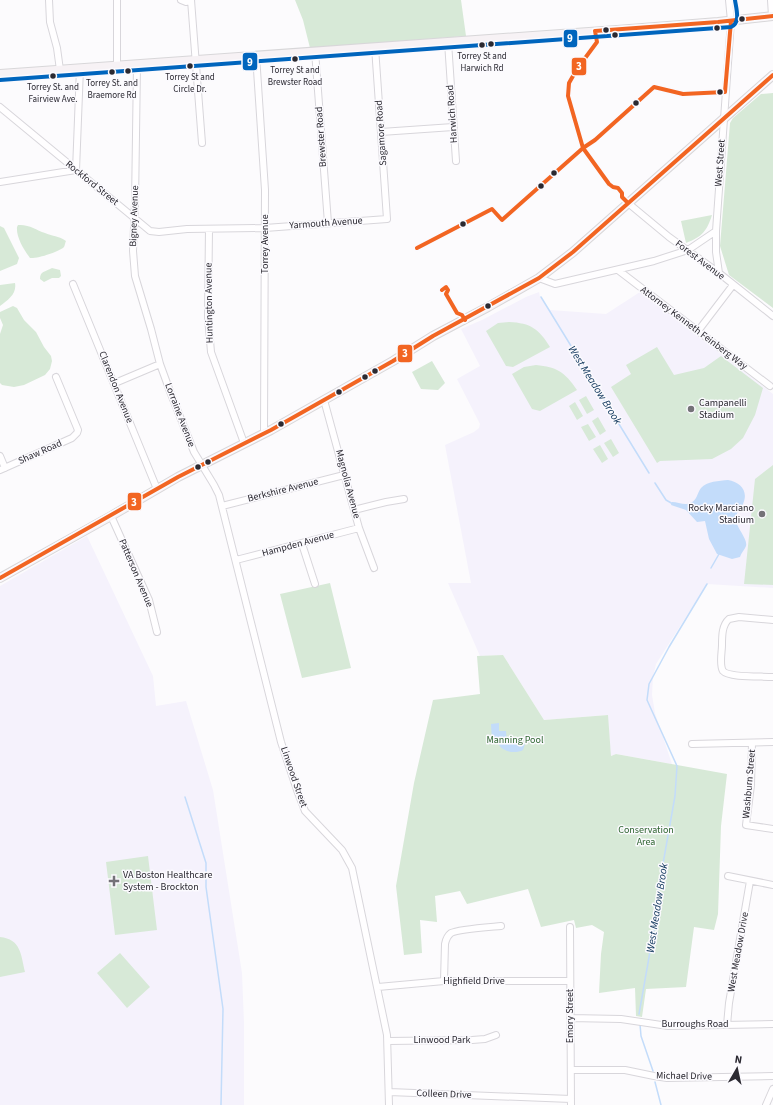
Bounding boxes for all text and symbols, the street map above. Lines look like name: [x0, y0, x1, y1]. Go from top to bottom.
unlabelled marker: [737, 14, 747, 24]
unlabelled marker: [712, 23, 722, 33]
unlabelled marker: [601, 25, 611, 35]
line badge: 9: [563, 29, 578, 48]
unlabelled marker: [610, 30, 620, 40]
text: 9: [567, 31, 573, 46]
unlabelled marker: [486, 39, 496, 49]
marker: Torrey St and Harwich Rd: [477, 40, 487, 50]
place label: Torrey St and Harwich Rd: [457, 50, 507, 75]
line badge: 9: [242, 52, 258, 71]
marker: Torrey St and Brewster Road: [290, 54, 300, 64]
text: 9: [247, 55, 253, 70]
line badge: 3: [571, 57, 587, 76]
text: 3: [576, 59, 582, 74]
marker: Torrey St and Circle Dr.: [185, 61, 195, 71]
place label: Torrey St and Brewster Road: [268, 64, 322, 89]
unlabelled marker: [123, 66, 133, 76]
marker: Torrey St. and Braemore Rd: [107, 67, 117, 77]
marker: Torrey St. and Fairview Ave.: [48, 71, 58, 81]
place label: Torrey St and Circle Dr.: [165, 71, 215, 96]
place label: Torrey St. and Braemore Rd: [86, 77, 138, 102]
place label: Torrey St. and Fairview Ave.: [27, 81, 79, 106]
street label: Harwich Road: [443, 84, 461, 144]
unlabelled marker: [715, 87, 725, 97]
unlabelled marker: [631, 98, 641, 108]
street label: Sagamore Road: [372, 100, 390, 166]
street label: Brewster Road: [312, 106, 330, 168]
street label: West Street: [711, 138, 729, 187]
street label: Rockford Street: [62, 157, 122, 209]
unlabelled marker: [549, 168, 559, 178]
unlabelled marker: [536, 181, 546, 191]
street label: Bigney Avenue: [126, 185, 142, 247]
street label: Yarmouth Avenue: [288, 213, 363, 233]
street label: Torrey Avenue: [258, 214, 272, 274]
unlabelled marker: [458, 219, 468, 229]
street label: Forest Avenue: [672, 237, 728, 283]
street label: Huntington Avenue: [201, 262, 217, 343]
street label: Attorney Kenneth Feinberg Way: [637, 283, 751, 373]
unlabelled marker: [483, 301, 493, 311]
water label: West Meadow Brook: [565, 343, 626, 428]
line badge: 3: [397, 344, 413, 363]
text: 3: [402, 346, 408, 361]
street label: Clarendon Avenue: [95, 349, 137, 425]
unlabelled marker: [370, 366, 380, 376]
unlabelled marker: [360, 372, 370, 382]
street label: Lorraine Avenue: [161, 381, 199, 449]
unlabelled marker: [334, 387, 344, 397]
place label: Campanelli Stadium: [699, 396, 746, 422]
marker: Campanelli Stadium: [686, 404, 696, 414]
unlabelled marker: [276, 419, 286, 429]
street label: Shaw Road: [16, 436, 64, 468]
street label: Magnolia Avenue: [332, 448, 364, 520]
unlabelled marker: [203, 457, 213, 467]
unlabelled marker: [193, 462, 203, 472]
street label: Berkshire Avenue: [246, 474, 320, 506]
line badge: 3: [127, 492, 142, 511]
text: 3: [131, 495, 137, 510]
place label: Rocky Marciano Stadium: [688, 501, 754, 527]
marker: Rocky Marciano Stadium: [757, 509, 767, 519]
street label: Hampden Avenue: [260, 528, 336, 560]
street label: Patterson Avenue: [115, 537, 157, 609]
park label: Manning Pool: [486, 733, 544, 747]
street label: Linwood Street: [277, 745, 311, 810]
street label: Washburn Street: [739, 748, 759, 819]
park label: Conservation Area: [618, 823, 674, 849]
water label: West Meadow Brook: [643, 861, 672, 954]
place label: VA Boston Healthcare System - Brockton: [123, 868, 212, 894]
marker: VA Boston Healthcare System - Brockton: [108, 875, 120, 887]
street label: West Meadow Drive: [724, 911, 752, 993]
street label: Highfield Drive: [443, 974, 505, 988]
street label: Emory Street: [563, 988, 577, 1043]
street label: Burroughs Road: [661, 1017, 729, 1031]
street label: Linwood Park: [413, 1033, 471, 1047]
north arrow: [717, 1049, 757, 1089]
text: N: [734, 1052, 743, 1068]
street label: Michael Drive: [656, 1069, 712, 1083]
street label: Colleen Drive: [416, 1086, 472, 1102]

